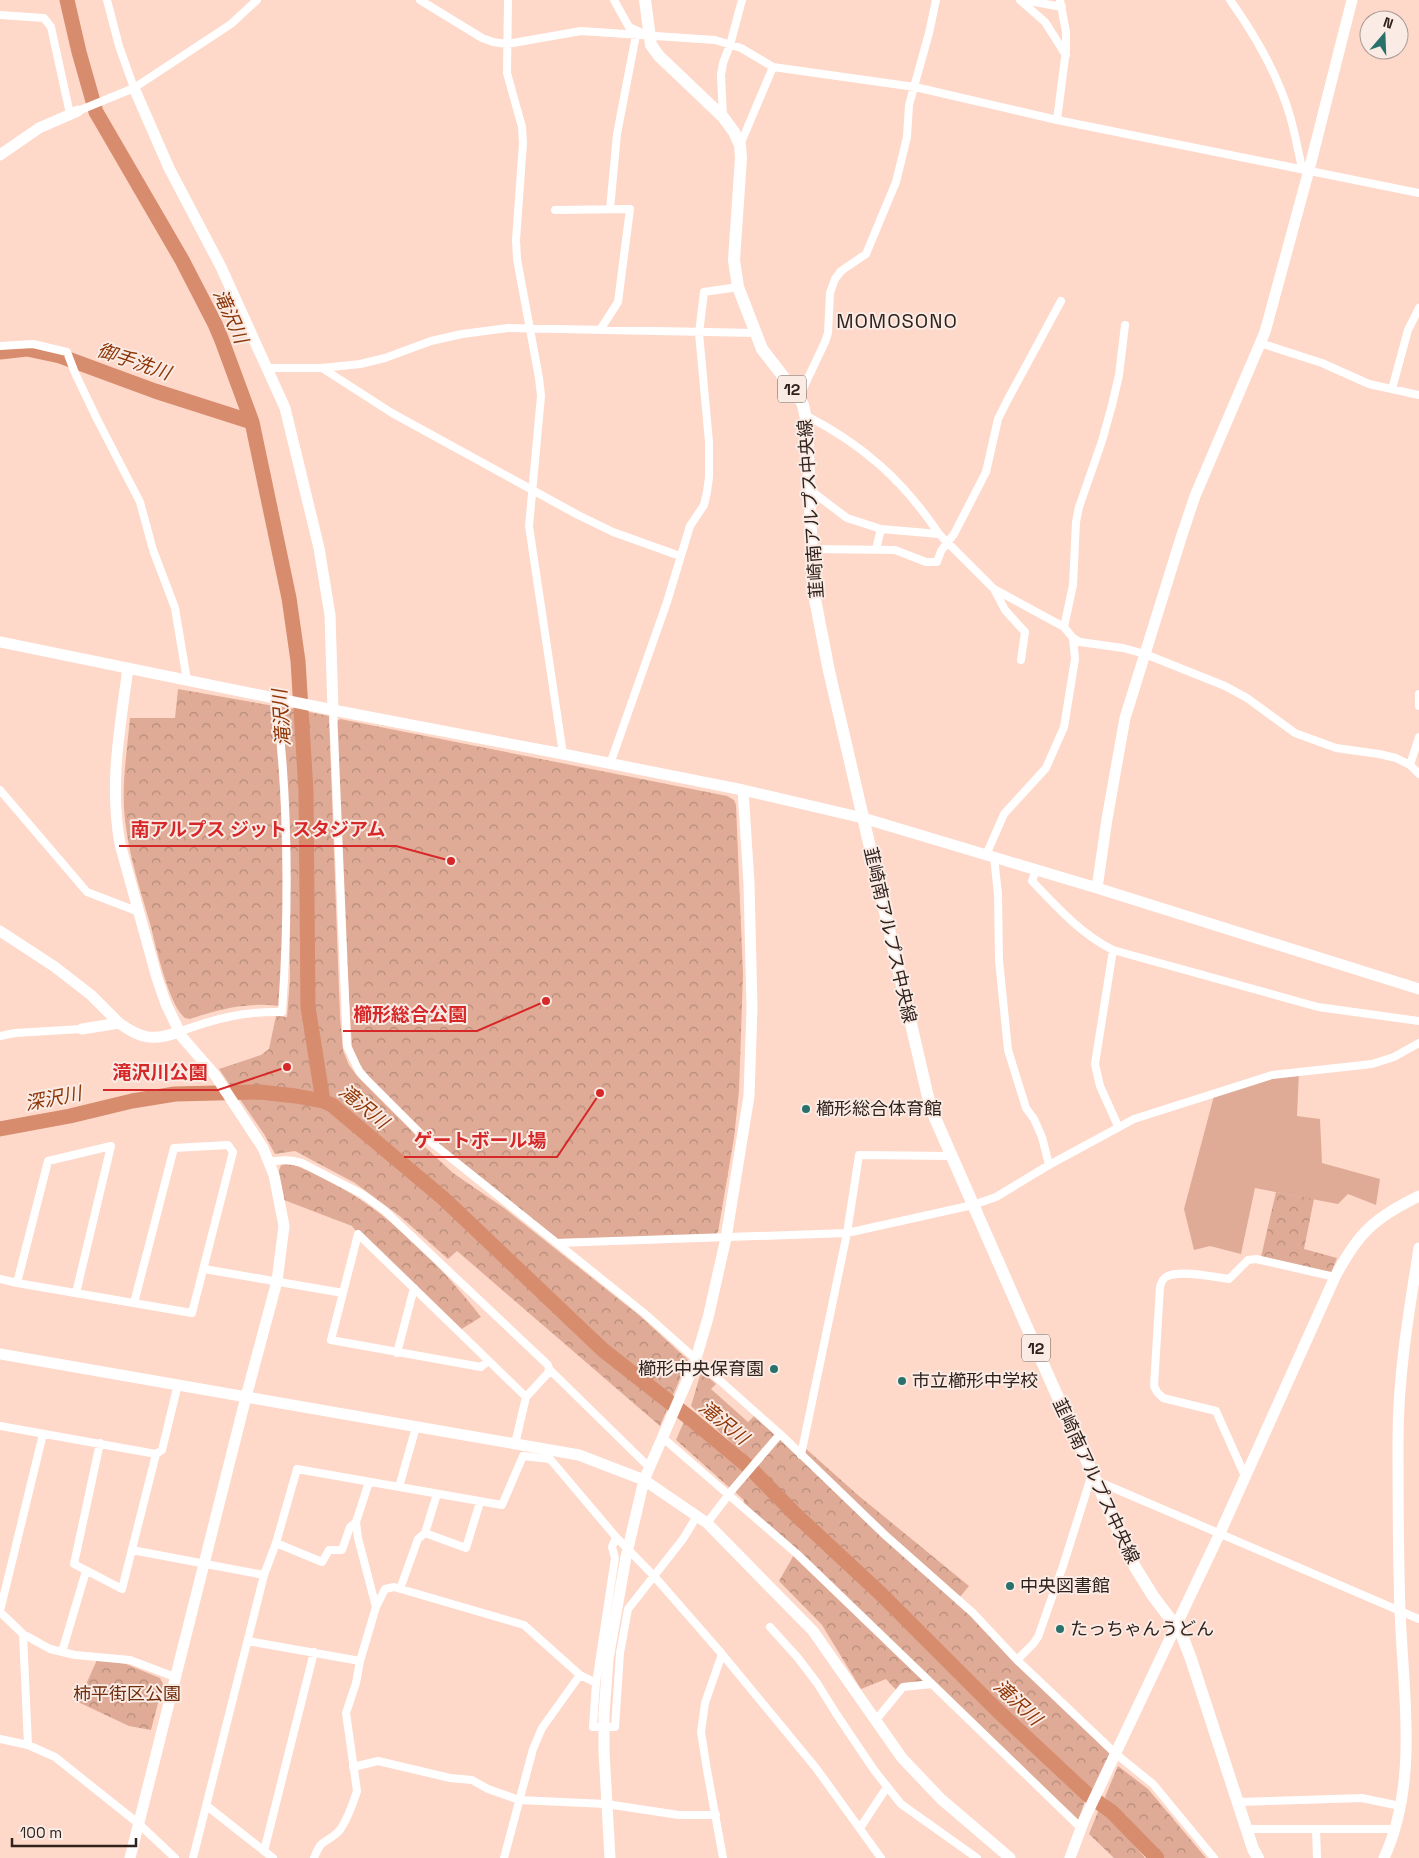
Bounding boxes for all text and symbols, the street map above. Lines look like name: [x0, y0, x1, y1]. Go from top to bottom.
north arrow: [1359, 10, 1409, 60]
text: N: [1381, 13, 1396, 33]
water label: 滝沢川: [208, 285, 254, 349]
district label: MOMOSONO: [836, 308, 958, 334]
water label: 御手洗川: [94, 337, 176, 386]
road number: 12: [778, 376, 806, 402]
street label: 韮崎南アルプス中央線: [793, 419, 828, 600]
water label: 滝沢川: [267, 687, 296, 747]
callout: 南アルプス ジット スタジアム: [119, 812, 396, 846]
text: 南アルプス ジット スタジアム: [130, 817, 386, 842]
street label: 韮崎南アルプス中央線: [859, 845, 922, 1025]
callout: 櫛形総合公園: [343, 997, 477, 1031]
text: 櫛形総合公園: [353, 1002, 467, 1027]
callout: 滝沢川公園: [103, 1056, 218, 1090]
text: 滝沢川公園: [112, 1060, 208, 1085]
water label: 滝沢川: [334, 1079, 395, 1135]
water label: 深沢川: [23, 1080, 85, 1116]
place label: 櫛形総合体育館: [816, 1097, 942, 1120]
marker: 櫛形総合体育館: [800, 1103, 812, 1115]
callout: ゲートボール場: [404, 1123, 557, 1157]
text: ゲートボール場: [413, 1128, 547, 1153]
road number: 12: [1022, 1335, 1050, 1362]
place label: 櫛形中央保育園: [638, 1357, 764, 1380]
marker: 櫛形中央保育園: [768, 1363, 780, 1375]
place label: 市立櫛形中学校: [912, 1369, 1038, 1392]
marker: 市立櫛形中学校: [896, 1375, 908, 1387]
street label: 韮崎南アルプス中央線: [1048, 1394, 1145, 1567]
water label: 滝沢川: [694, 1395, 755, 1451]
place label: 中央図書館: [1020, 1574, 1110, 1597]
marker: 中央図書館: [1004, 1580, 1016, 1592]
place label: たっちゃんうどん: [1070, 1617, 1214, 1640]
marker: たっちゃんうどん: [1054, 1623, 1066, 1635]
water label: 滝沢川: [988, 1674, 1048, 1732]
park label: 柿平街区公園: [73, 1682, 181, 1705]
scale bar: [12, 1816, 136, 1848]
text: 100 m: [20, 1823, 62, 1842]

